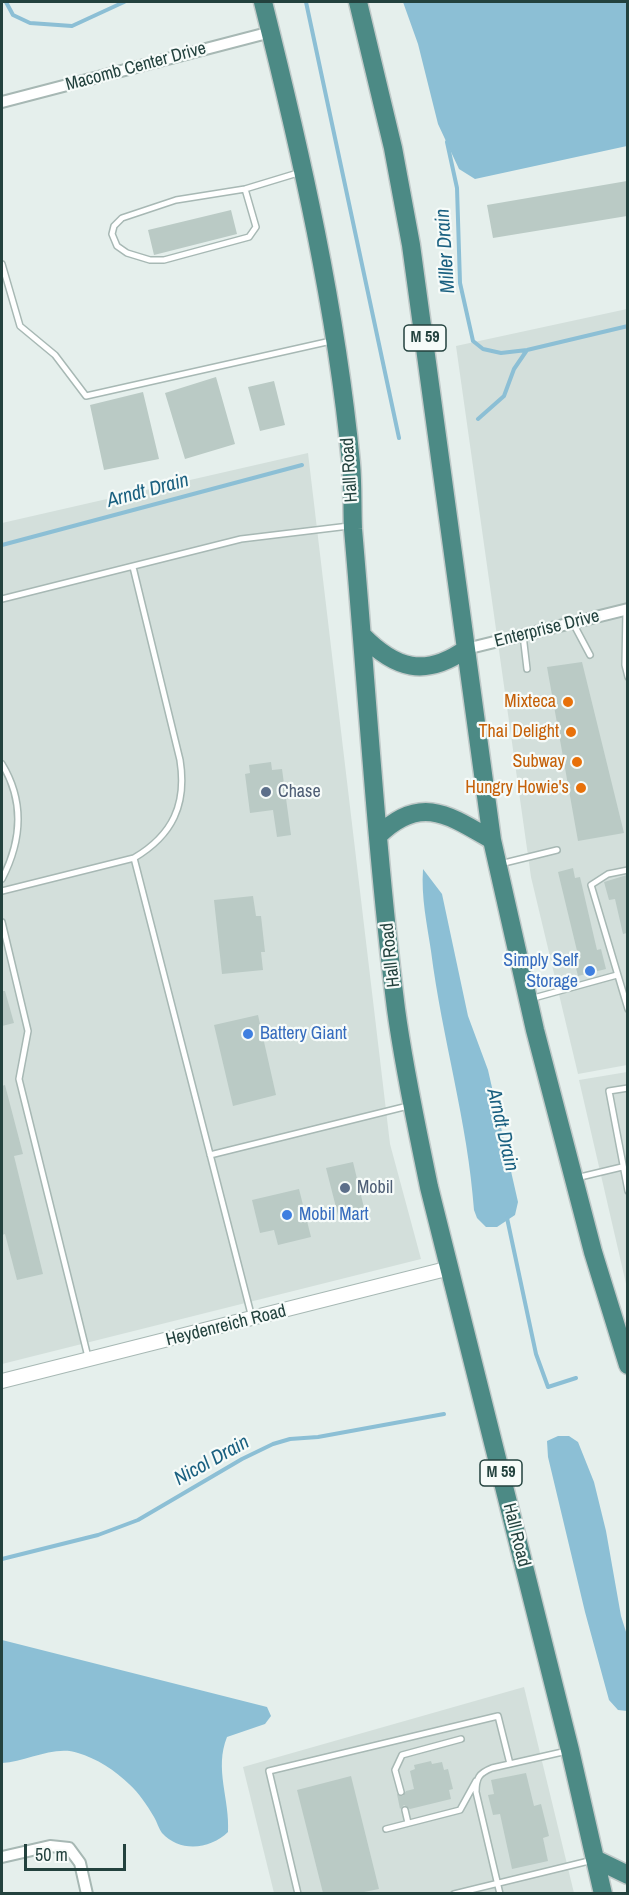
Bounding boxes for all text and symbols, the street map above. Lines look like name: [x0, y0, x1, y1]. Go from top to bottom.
street label: Macomb Center Drive: [63, 38, 209, 96]
water label: Miller Drain: [431, 208, 461, 294]
road number: M 59: [404, 325, 446, 351]
street label: Hall Road: [337, 437, 363, 503]
water label: Arndt Drain: [104, 469, 192, 513]
street label: Enterprise Drive: [492, 606, 602, 652]
place label: Mixteca: [504, 691, 556, 713]
marker: Mixteca: [561, 695, 575, 709]
place label: Thai Delight: [479, 721, 559, 743]
marker: Thai Delight: [564, 725, 578, 739]
place label: Subway: [512, 751, 565, 773]
marker: Subway: [570, 755, 584, 769]
place label: Hungry Howie's: [465, 777, 569, 799]
place label: Chase: [278, 781, 321, 803]
marker: Hungry Howie's: [574, 781, 588, 795]
marker: Chase: [259, 785, 273, 799]
street label: Hall Road: [377, 922, 405, 988]
place label: Simply Self Storage: [503, 950, 578, 992]
marker: Simply Self Storage: [583, 964, 597, 978]
place label: Battery Giant: [260, 1023, 347, 1045]
marker: Battery Giant: [241, 1027, 255, 1041]
water label: Arndt Drain: [481, 1086, 523, 1174]
place label: Mobil: [357, 1177, 393, 1199]
marker: Mobil: [338, 1181, 352, 1195]
place label: Mobil Mart: [299, 1204, 369, 1226]
marker: Mobil Mart: [280, 1208, 294, 1222]
street label: Heydenreich Road: [164, 1301, 288, 1351]
water label: Nicol Drain: [170, 1431, 254, 1491]
road number: M 59: [480, 1460, 522, 1486]
street label: Hall Road: [498, 1501, 534, 1569]
scale bar: [27, 1832, 129, 1870]
text: 50 m: [35, 1842, 68, 1867]

